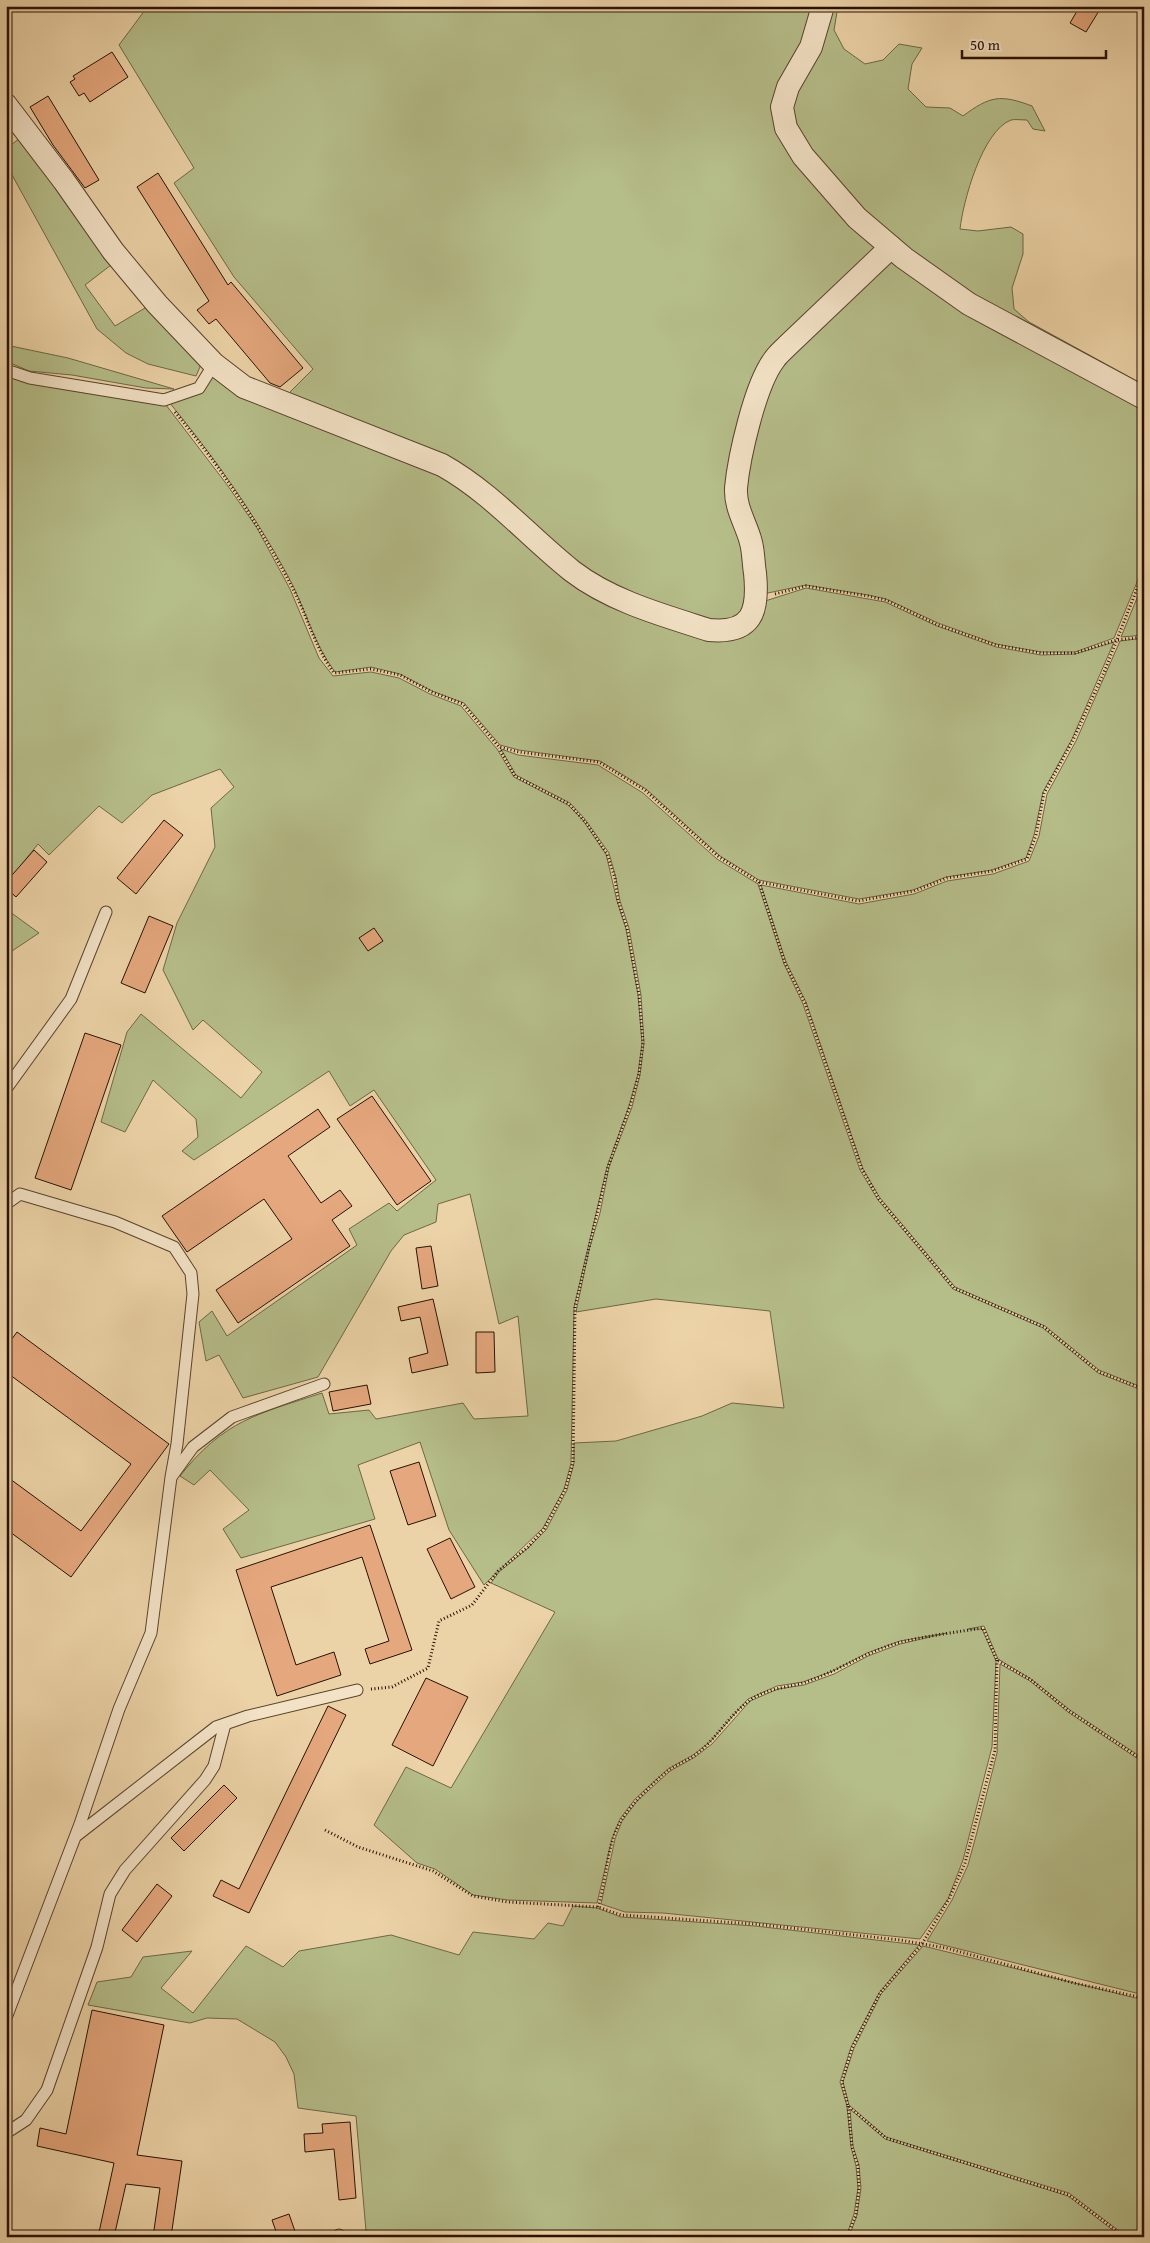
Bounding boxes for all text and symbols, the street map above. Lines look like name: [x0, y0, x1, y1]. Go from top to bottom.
scale bar: [962, 28, 1106, 60]
text: 50 m: [970, 34, 1001, 55]

